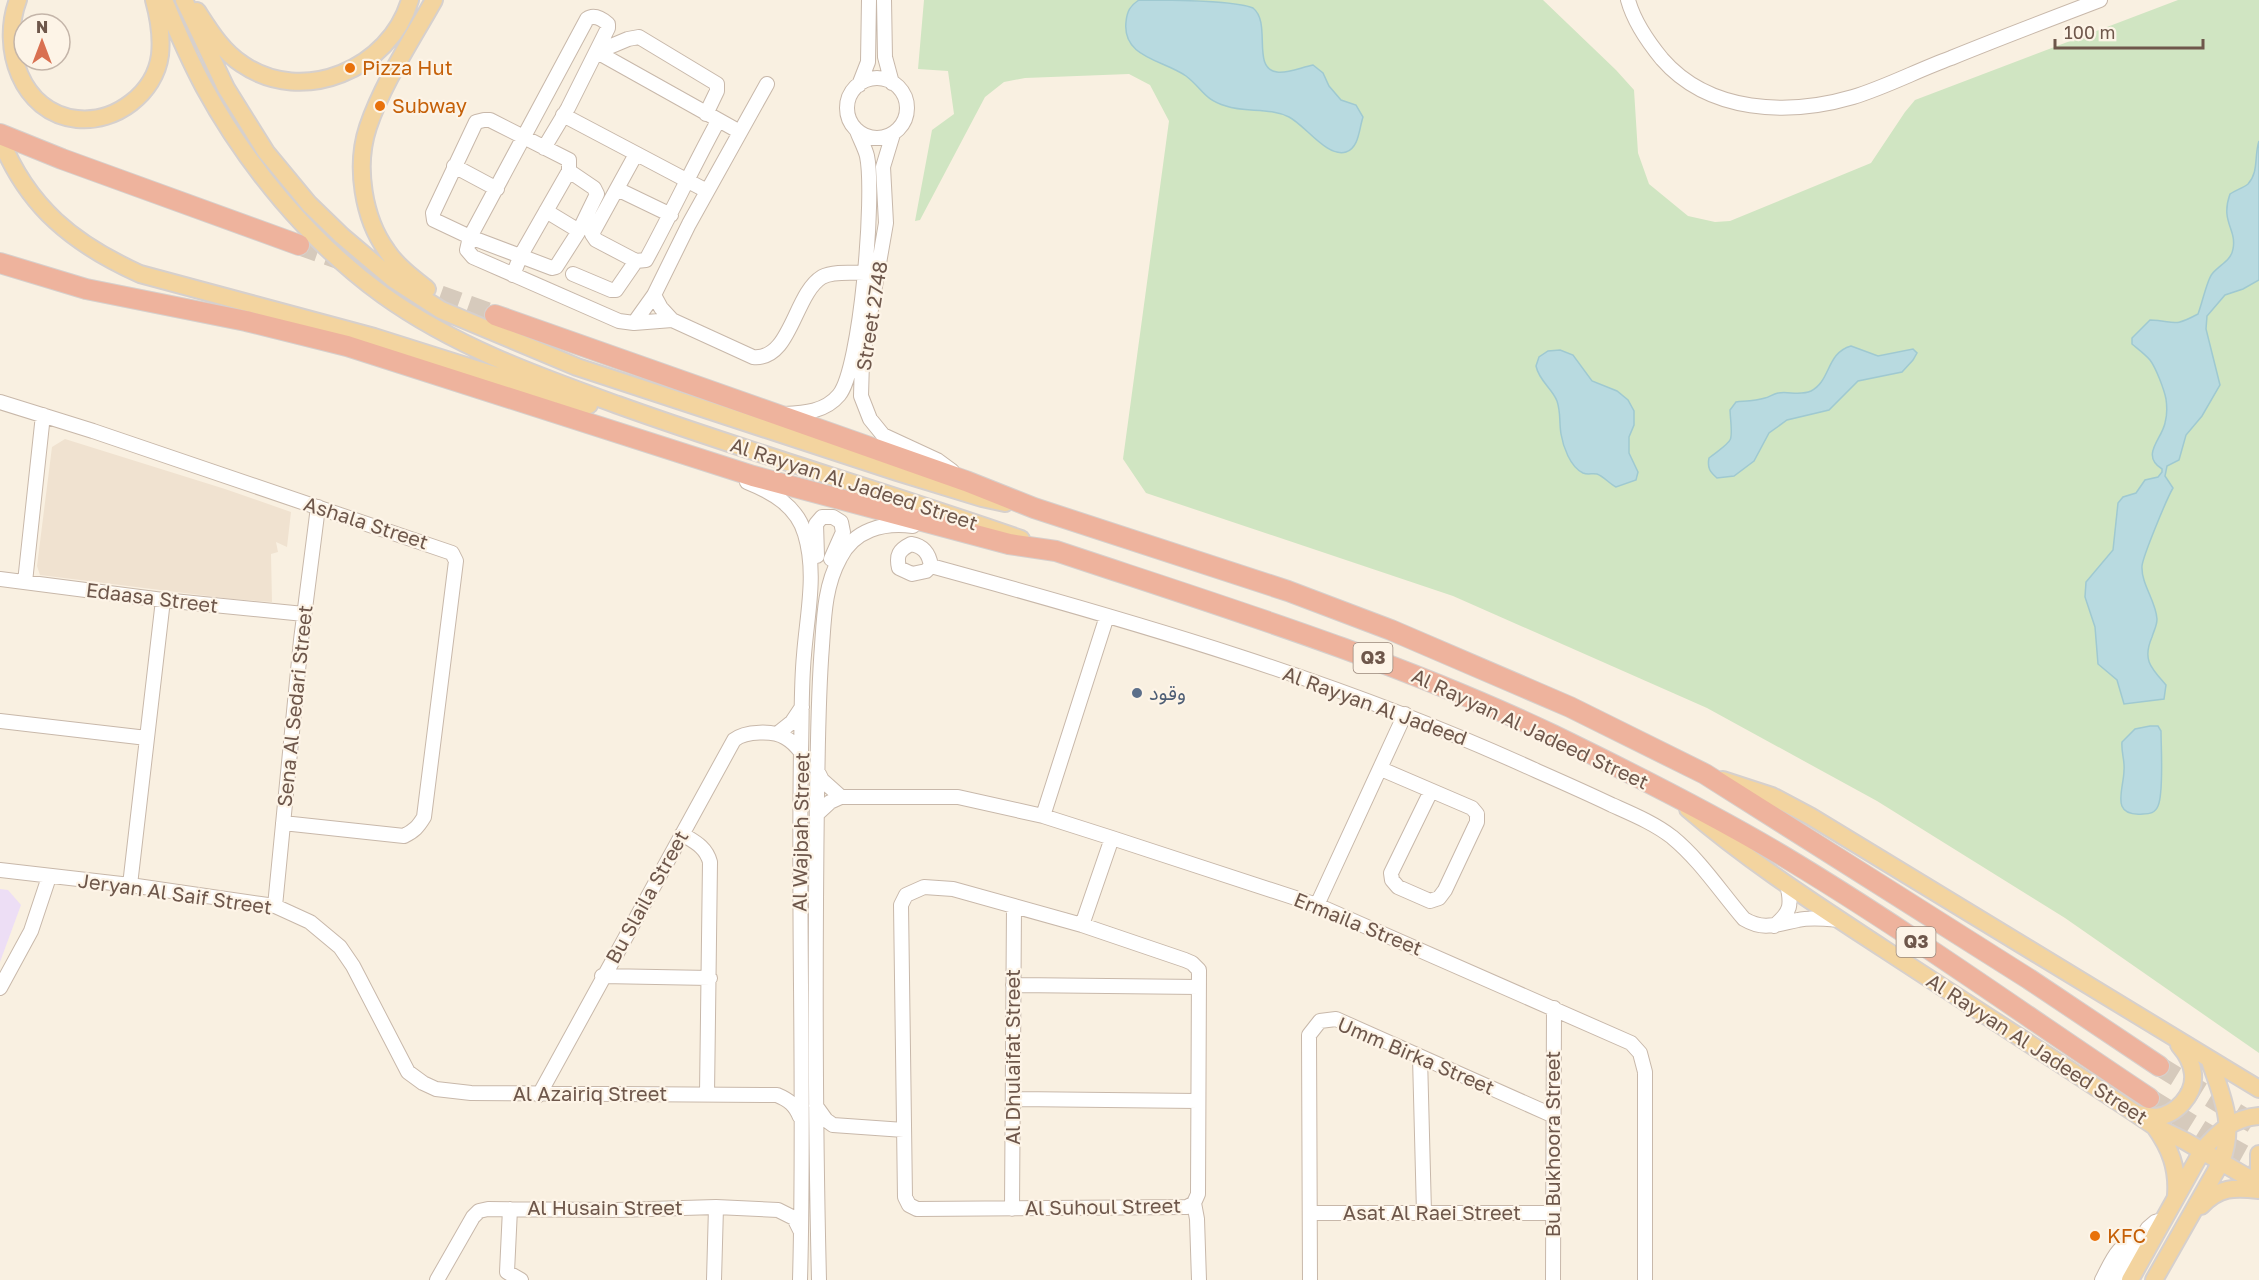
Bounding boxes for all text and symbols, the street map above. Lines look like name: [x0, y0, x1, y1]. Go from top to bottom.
north arrow: [12, 12, 72, 72]
scale bar: [2055, 12, 2204, 50]
text: N: [36, 17, 48, 37]
text: 100 m: [2064, 21, 2115, 43]
place label: Pizza Hut: [362, 55, 453, 79]
marker: Pizza Hut: [343, 61, 357, 75]
place label: Subway: [392, 93, 467, 117]
marker: Subway: [373, 99, 387, 113]
street label: Street 2748: [850, 259, 892, 372]
street label: Al Rayyan Al Jadeed Street: [728, 432, 981, 534]
street label: Ashala Street: [301, 491, 432, 553]
street label: Edaasa Street: [85, 577, 220, 617]
street label: Sena Al Sedari Street: [271, 604, 317, 808]
road number: Q3: [1354, 643, 1392, 673]
street label: Al Rayyan Al Jadeed: [1280, 661, 1471, 750]
street label: Al Rayyan Al Jadeed Street: [1408, 663, 1653, 794]
place label: وقود: [1149, 680, 1186, 705]
marker: وقود: [1130, 686, 1144, 700]
street label: Al Wajbah Street: [787, 752, 813, 912]
street label: Bu Slaila Street: [600, 826, 693, 967]
street label: Jeryan Al Saif Street: [77, 868, 274, 919]
street label: Ermaila Street: [1291, 886, 1426, 960]
road number: Q3: [1896, 927, 1936, 957]
street label: Al Rayyan Al Jadeed Street: [1923, 968, 2152, 1129]
street label: Al Dhulaifat Street: [1000, 969, 1024, 1145]
street label: Umm Birka Street: [1334, 1011, 1498, 1099]
street label: Bu Bukhoora Street: [1540, 1051, 1564, 1237]
street label: Al Azairiq Street: [513, 1081, 667, 1105]
street label: Al Suhoul Street: [1025, 1193, 1181, 1219]
street label: Al Husain Street: [527, 1195, 683, 1219]
street label: Asat Al Raei Street: [1343, 1200, 1521, 1224]
place label: KFC: [2107, 1223, 2146, 1247]
marker: KFC: [2088, 1229, 2102, 1243]

